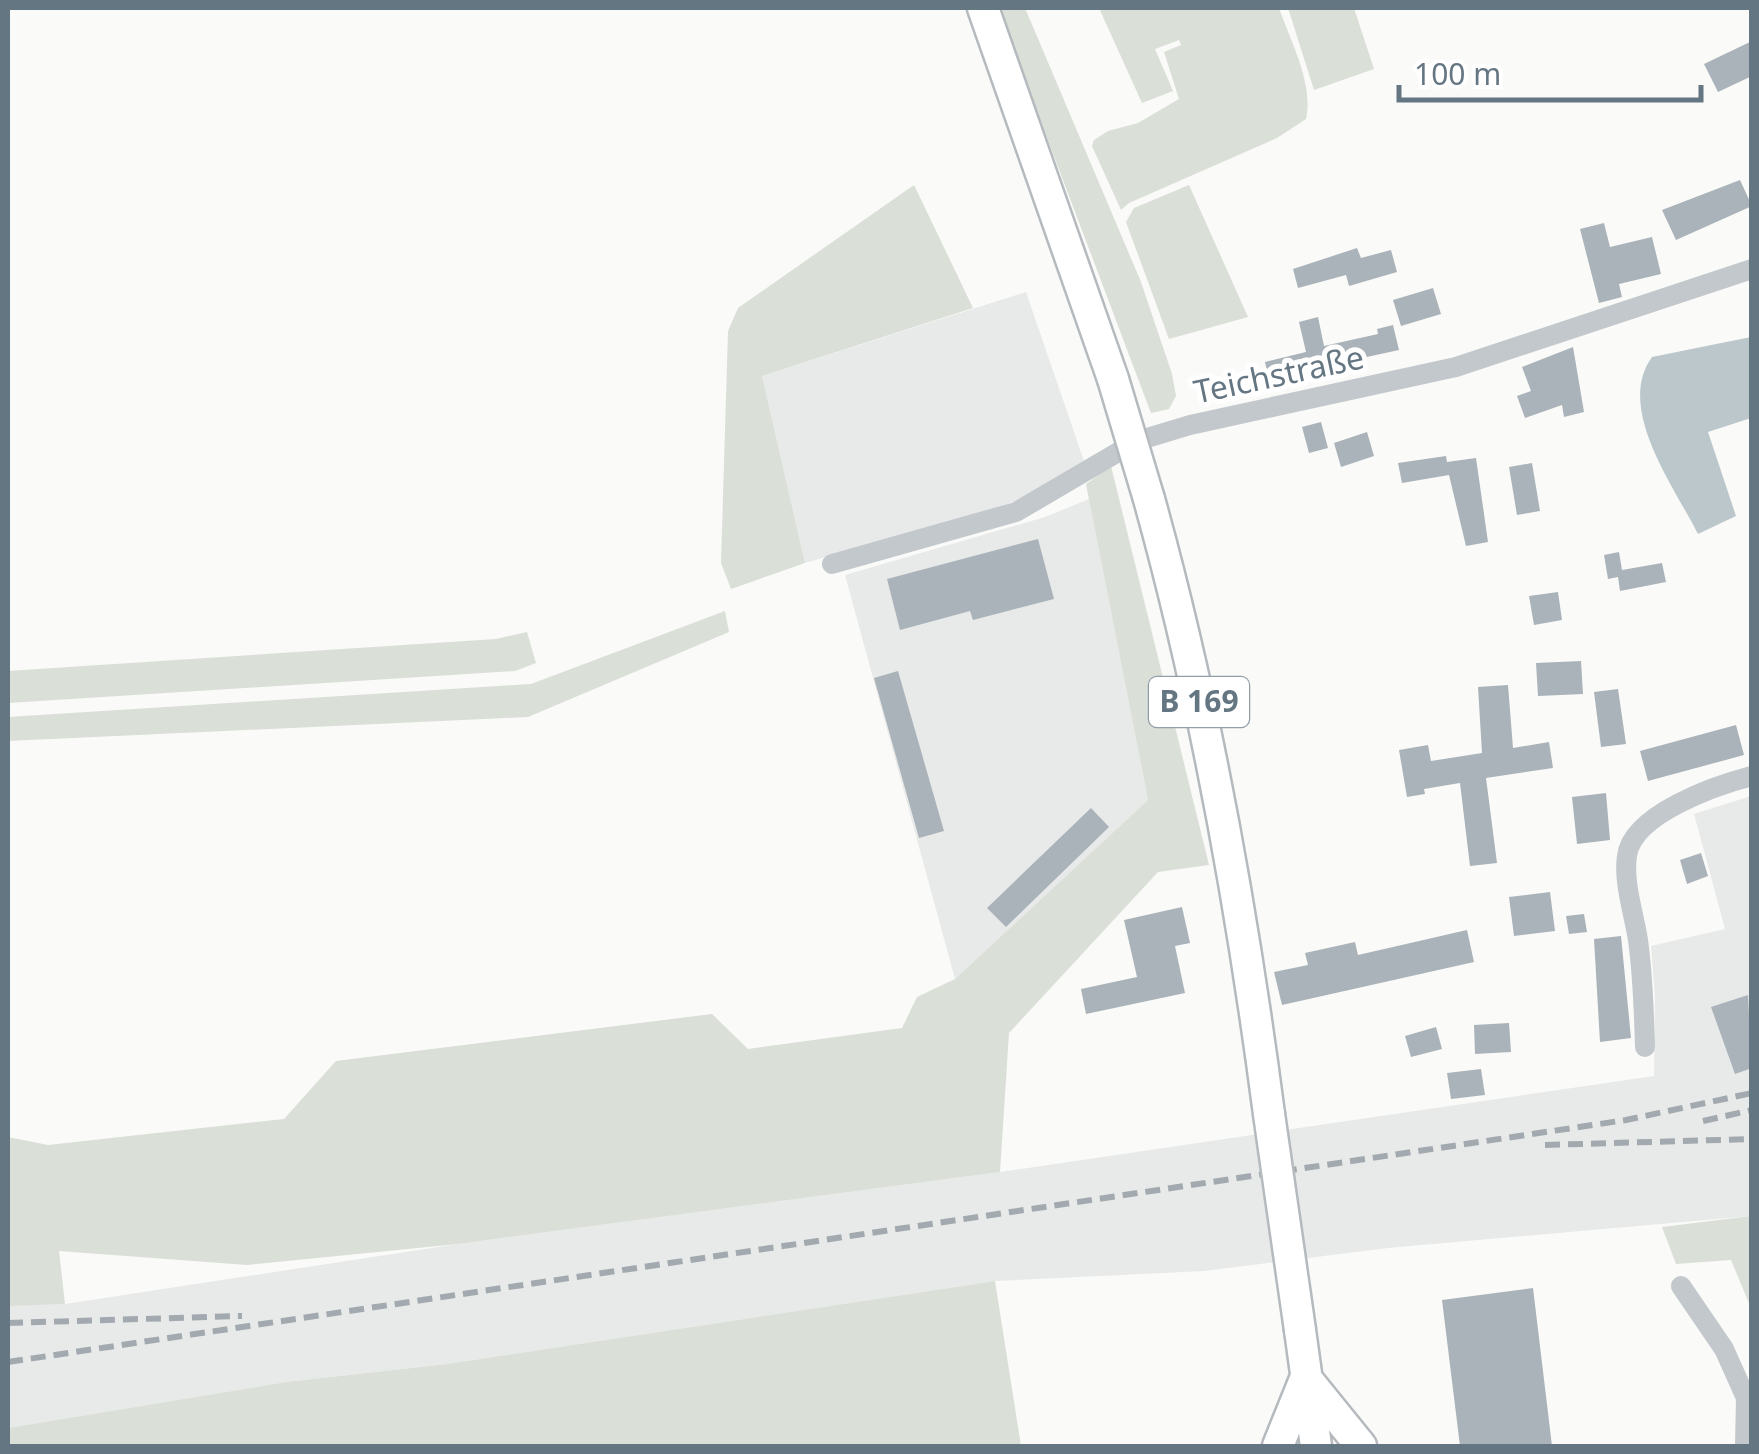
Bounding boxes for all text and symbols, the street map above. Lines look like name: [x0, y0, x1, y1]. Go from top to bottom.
scale bar: [1399, 40, 1702, 102]
text: 100 m: [1414, 53, 1501, 94]
street label: Teichstraße: [1190, 335, 1368, 413]
road number: B 169: [1149, 677, 1249, 727]

